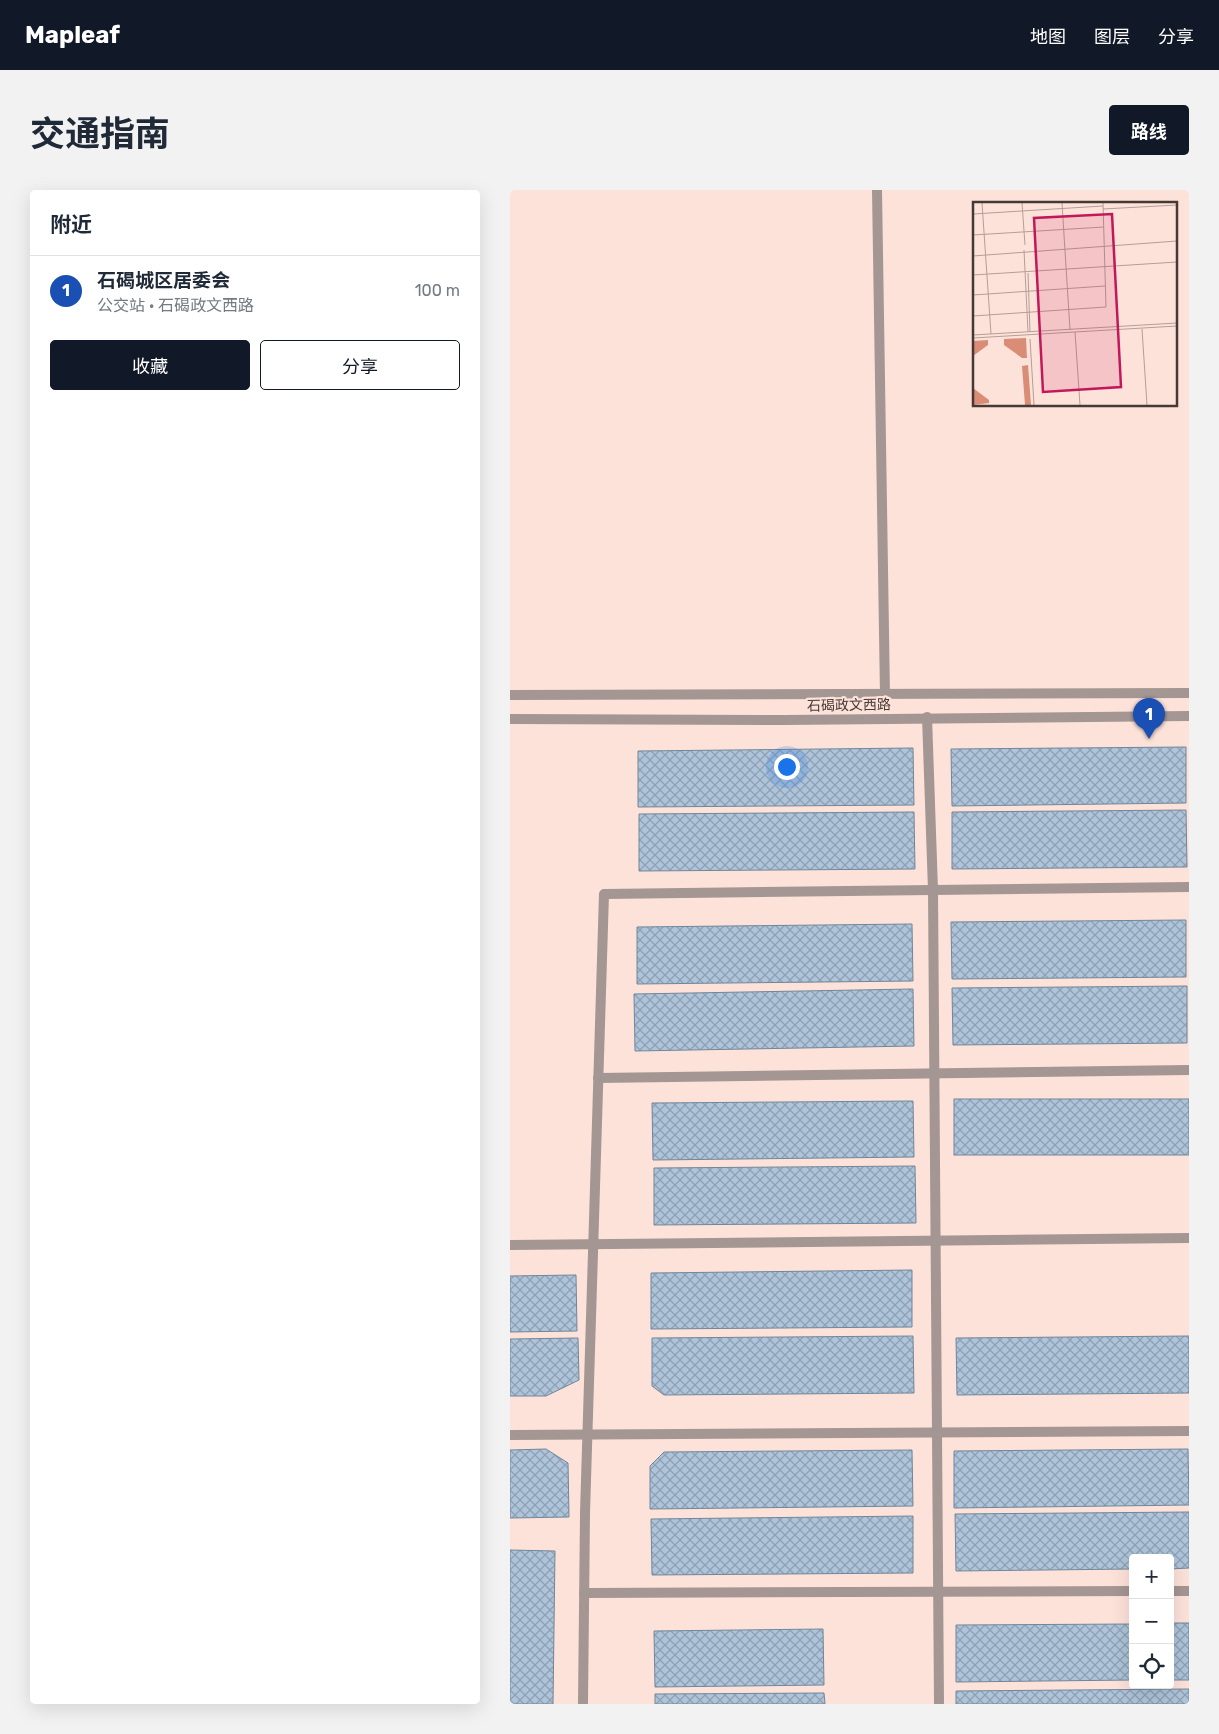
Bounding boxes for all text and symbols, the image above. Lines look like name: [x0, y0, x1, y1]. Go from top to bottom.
text: Mapleaf: [25, 21, 120, 49]
text: 地图: [1030, 26, 1066, 48]
text: 图层: [1094, 26, 1130, 48]
text: 分享: [1158, 26, 1194, 48]
button: 路线: [1109, 105, 1189, 155]
text: 交通指南: [30, 113, 170, 155]
inset map: [973, 202, 1176, 406]
text: 附近: [50, 212, 92, 237]
text: 石碣城区居委会: [97, 269, 230, 292]
text: 1: [62, 281, 70, 300]
text: 100 m: [415, 281, 460, 300]
text: 公交站 · 石碣政文西路: [97, 296, 254, 315]
button: 收藏: [50, 340, 250, 390]
button: 分享: [260, 340, 460, 390]
street label: 石碣政文西路: [807, 696, 891, 715]
pin: 1: [1133, 698, 1165, 739]
your location: [774, 754, 800, 780]
map controls: [1129, 1554, 1174, 1689]
button: +: [1129, 1554, 1174, 1599]
button: −: [1129, 1599, 1174, 1644]
button: locate: [1129, 1644, 1174, 1689]

